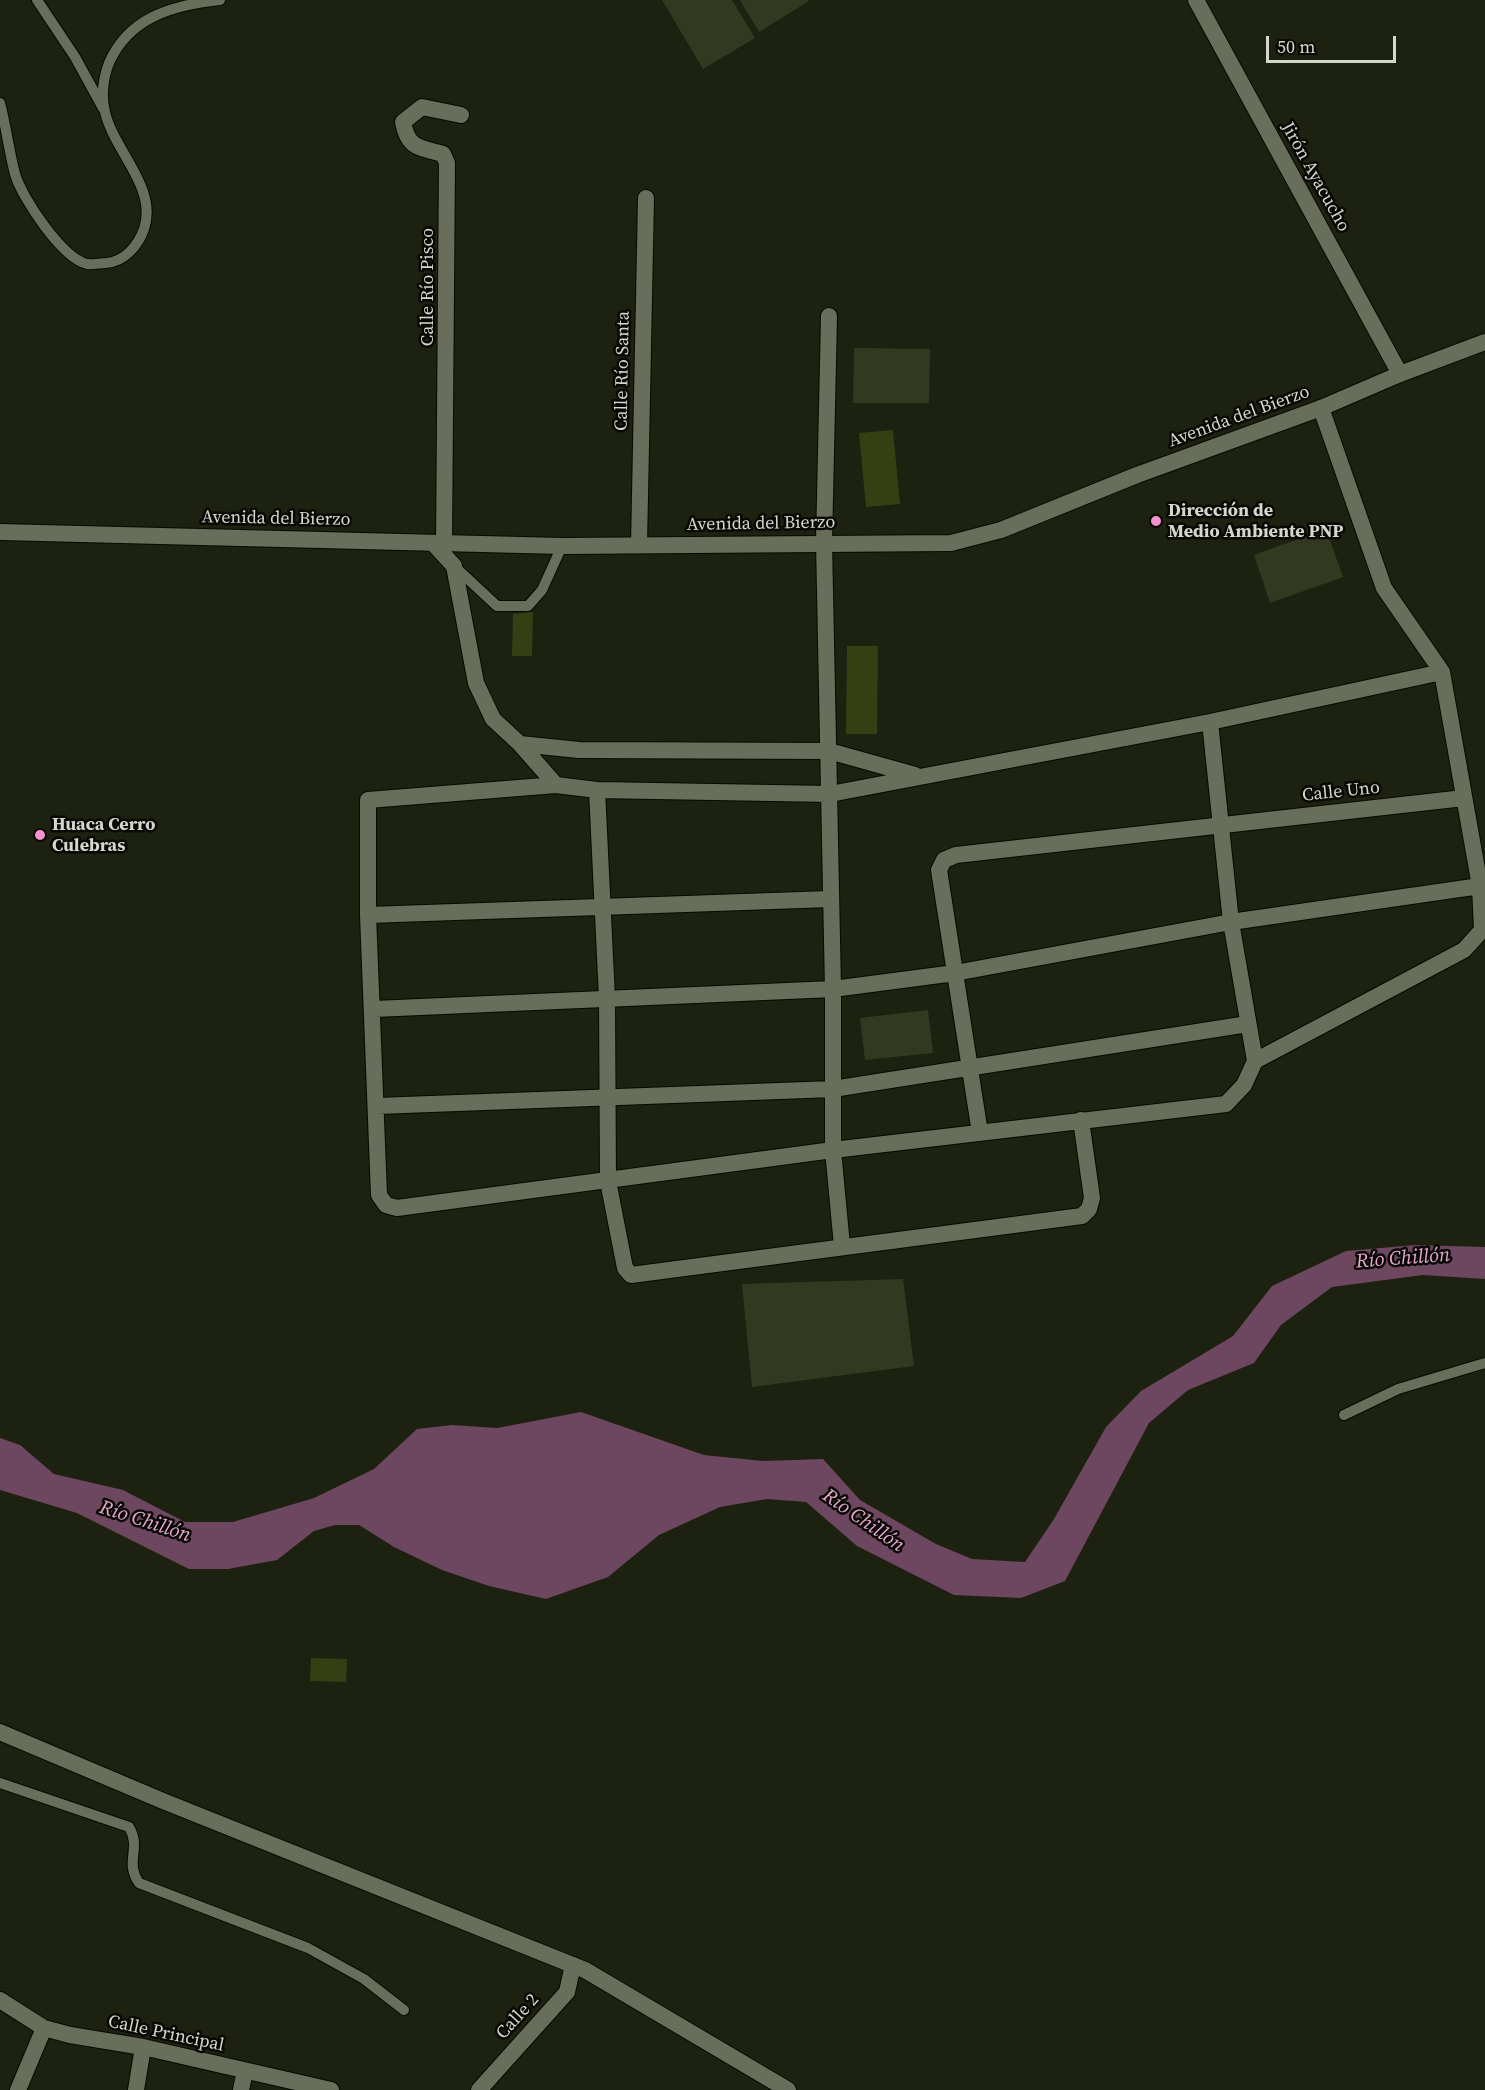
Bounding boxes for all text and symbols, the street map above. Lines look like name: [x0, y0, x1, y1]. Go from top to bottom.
scale bar: [1269, 24, 1400, 62]
text: 50 m: [1277, 34, 1315, 59]
street label: Jirón Ayacucho: [1276, 118, 1354, 236]
street label: Calle Río Pisco: [417, 228, 439, 346]
street label: Calle Río Santa: [611, 311, 635, 431]
street label: Avenida del Bierzo: [1165, 381, 1313, 453]
place label: Dirección de Medio Ambiente PNP: [1168, 500, 1343, 542]
street label: Avenida del Bierzo: [201, 507, 351, 531]
street label: Avenida del Bierzo: [686, 512, 836, 536]
marker: Dirección de Medio Ambiente PNP: [1149, 514, 1163, 528]
street label: Calle Uno: [1301, 777, 1381, 807]
place label: Huaca Cerro Culebras: [52, 814, 155, 856]
marker: Huaca Cerro Culebras: [33, 828, 47, 842]
water label: Río Chillón: [1355, 1244, 1451, 1274]
water label: Río Chillón: [818, 1484, 908, 1558]
water label: Río Chillón: [96, 1496, 194, 1548]
street label: Calle 2: [492, 1990, 544, 2044]
street label: Calle Principal: [106, 2011, 226, 2057]

